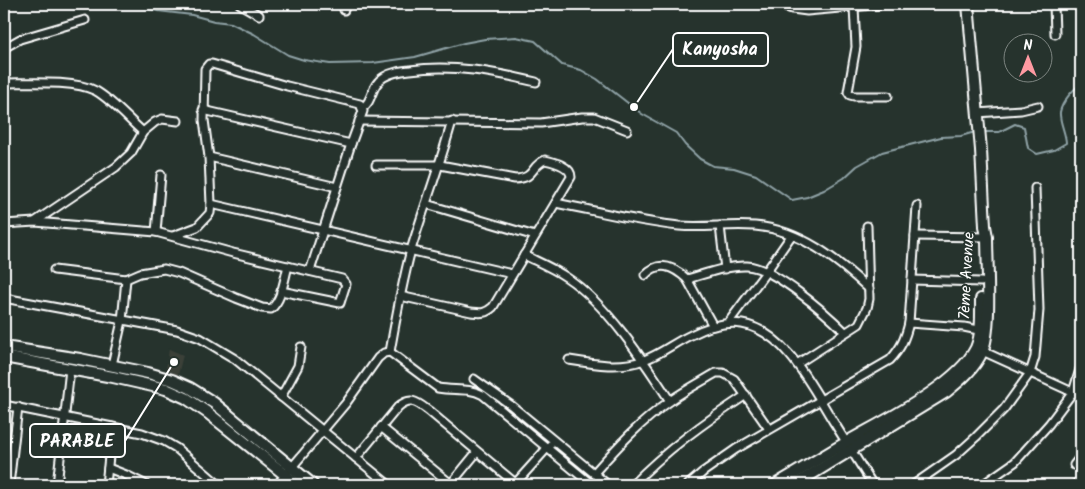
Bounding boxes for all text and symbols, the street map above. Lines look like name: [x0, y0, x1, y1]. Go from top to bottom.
north arrow: [1002, 32, 1052, 82]
callout: Kanyosha: [673, 33, 768, 66]
text: N: [1024, 35, 1033, 57]
text: Kanyosha: [682, 36, 758, 65]
street label: 7ème Avenue: [952, 231, 982, 321]
callout: PARABLE: [30, 424, 125, 457]
text: PARABLE: [40, 428, 115, 457]

